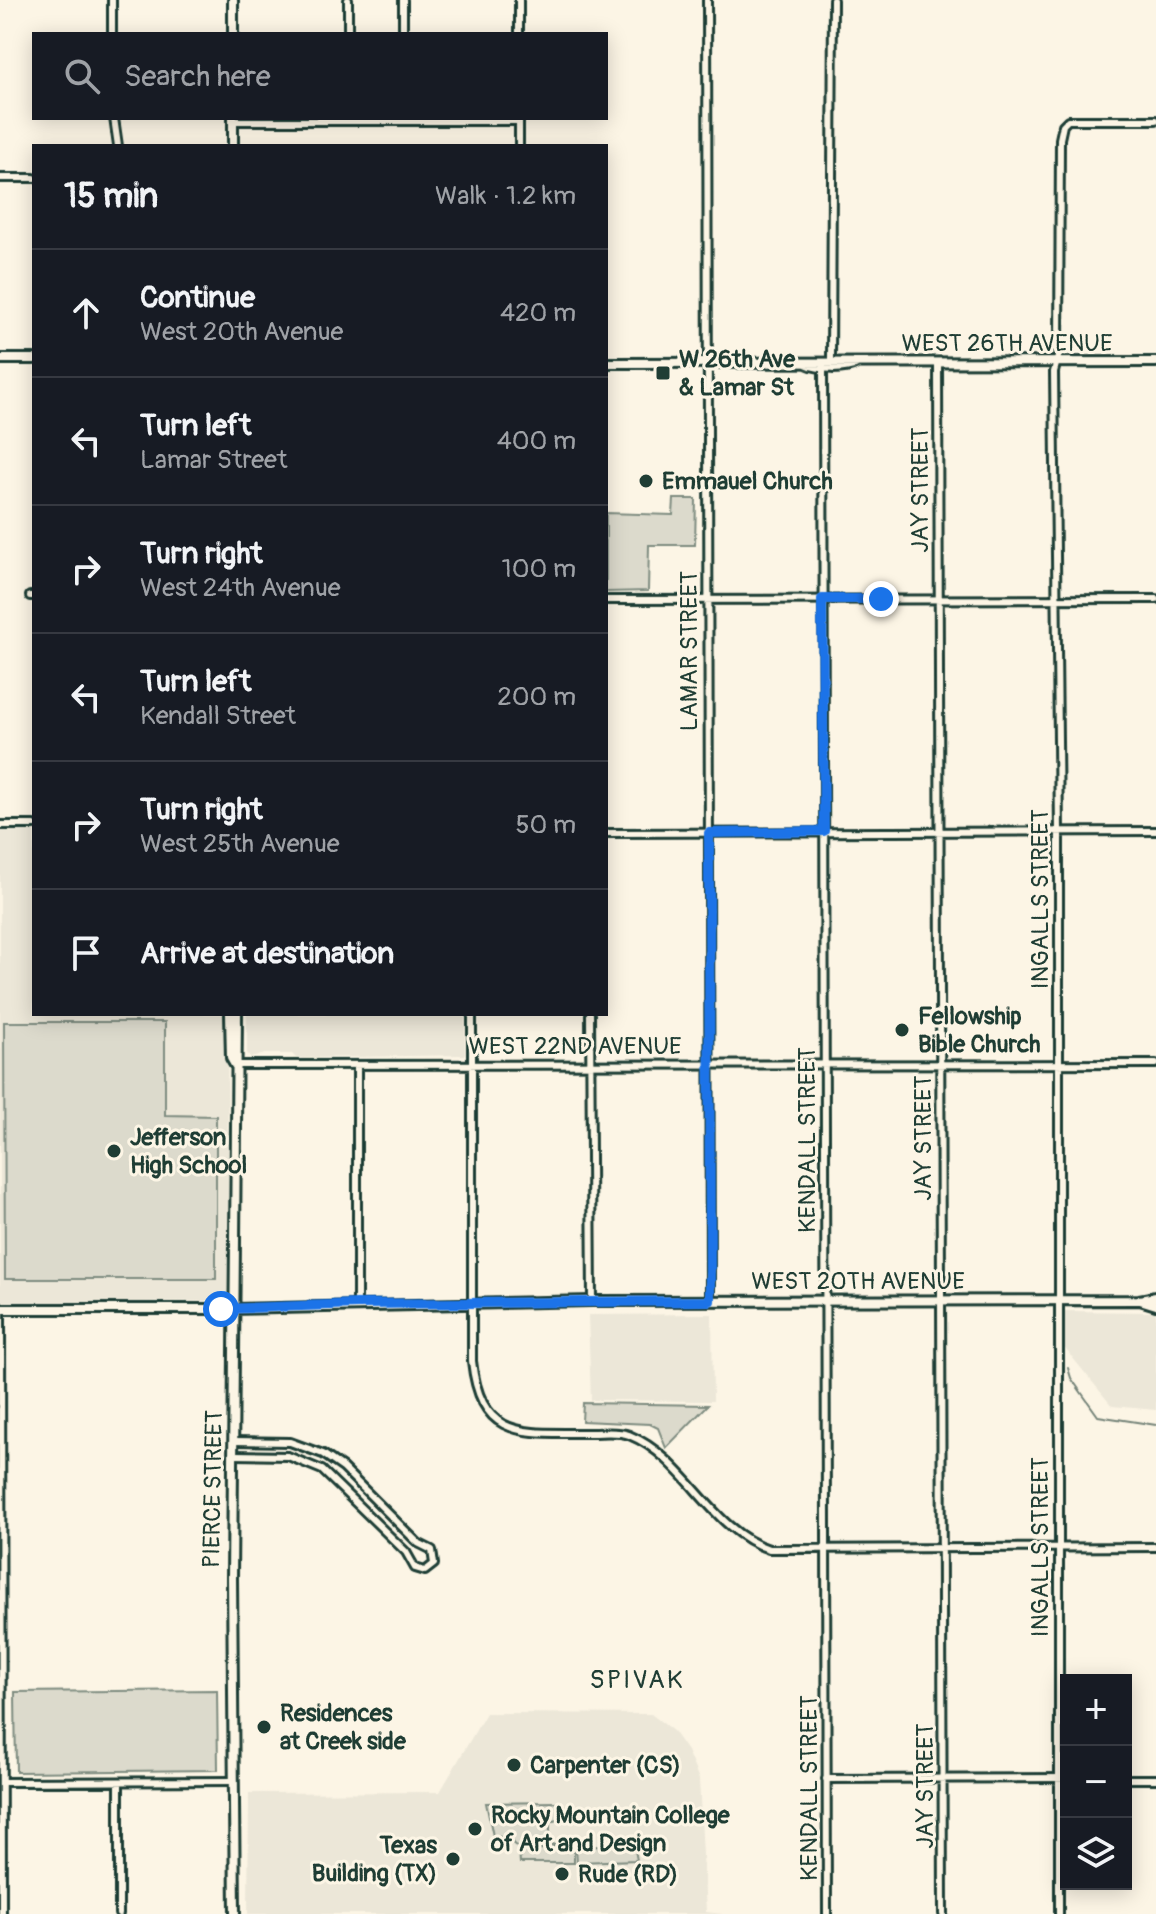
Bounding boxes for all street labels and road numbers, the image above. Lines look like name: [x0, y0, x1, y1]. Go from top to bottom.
street label: WEST 26TH AVENUE: [902, 329, 1112, 358]
street label: JAY STREET: [906, 427, 935, 553]
street label: LAMAR STREET: [675, 571, 704, 731]
street label: INGALLS STREET: [1026, 809, 1055, 989]
street label: WEST 22ND AVENUE: [468, 1032, 682, 1061]
street label: KENDALL STREET: [793, 1047, 822, 1233]
street label: JAY STREET: [909, 1075, 938, 1201]
street label: WEST 20TH AVENUE: [751, 1267, 965, 1296]
street label: PIERCE STREET: [197, 1410, 229, 1568]
street label: INGALLS STREET: [1026, 1457, 1055, 1637]
street label: KENDALL STREET: [795, 1695, 824, 1881]
street label: JAY STREET: [911, 1723, 940, 1849]

